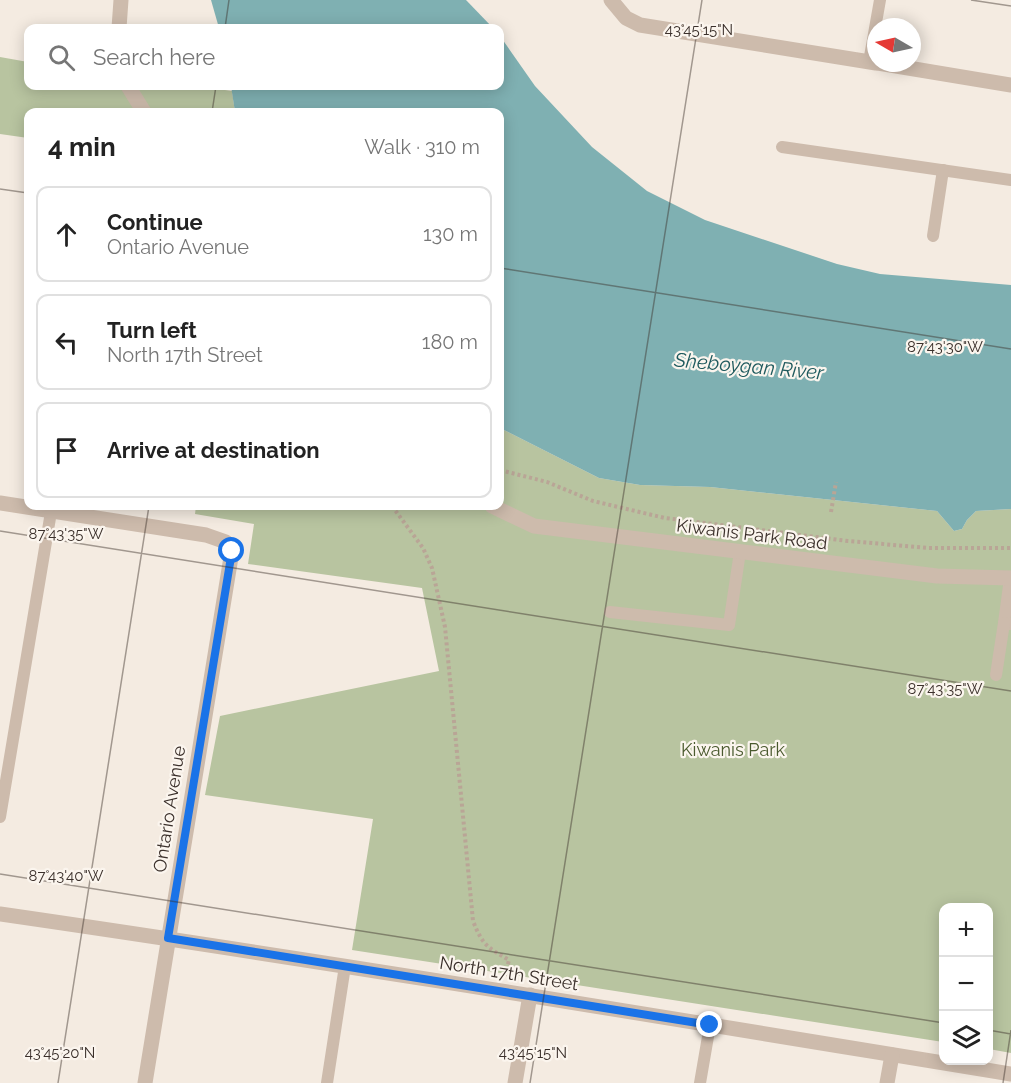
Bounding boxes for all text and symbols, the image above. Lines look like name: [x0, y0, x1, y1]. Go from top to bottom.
north arrow: [867, 18, 921, 72]
text: 43°45'15"N: [665, 21, 733, 39]
search box: [24, 24, 504, 90]
icon: search: [45, 41, 78, 74]
text: Search here: [93, 44, 215, 70]
text: 4 min: [48, 132, 116, 162]
text: Walk · 310 m: [364, 135, 480, 159]
text: Continue: [107, 209, 203, 235]
icon: ahead: [50, 218, 83, 251]
text: 130 m: [423, 222, 478, 246]
text: Ontario Avenue: [107, 235, 249, 259]
text: Turn left: [107, 317, 197, 343]
icon: left: [50, 326, 83, 359]
text: 180 m: [422, 330, 478, 354]
text: 87°43'30"W: [907, 338, 983, 356]
text: North 17th Street: [107, 343, 263, 367]
water label: Sheboygan River: [672, 347, 826, 385]
icon: arrive: [50, 434, 83, 467]
text: Arrive at destination: [107, 437, 320, 463]
street label: Kiwanis Park Road: [675, 514, 829, 554]
text: 87°43'35"W: [29, 525, 104, 543]
route start: [218, 537, 244, 563]
text: 87°43'35"W: [908, 680, 983, 698]
park label: Kiwanis Park: [681, 739, 786, 760]
street label: Ontario Avenue: [149, 744, 189, 874]
text: 87°43'40"W: [29, 867, 104, 885]
map controls: [939, 903, 993, 1065]
button: +: [939, 903, 993, 957]
street label: North 17th Street: [438, 952, 580, 994]
button: −: [939, 957, 993, 1011]
route end: [696, 1011, 722, 1037]
button: layers: [939, 1011, 993, 1065]
text: 43°45'20"N: [25, 1044, 95, 1062]
text: 43°45'15"N: [499, 1044, 567, 1062]

